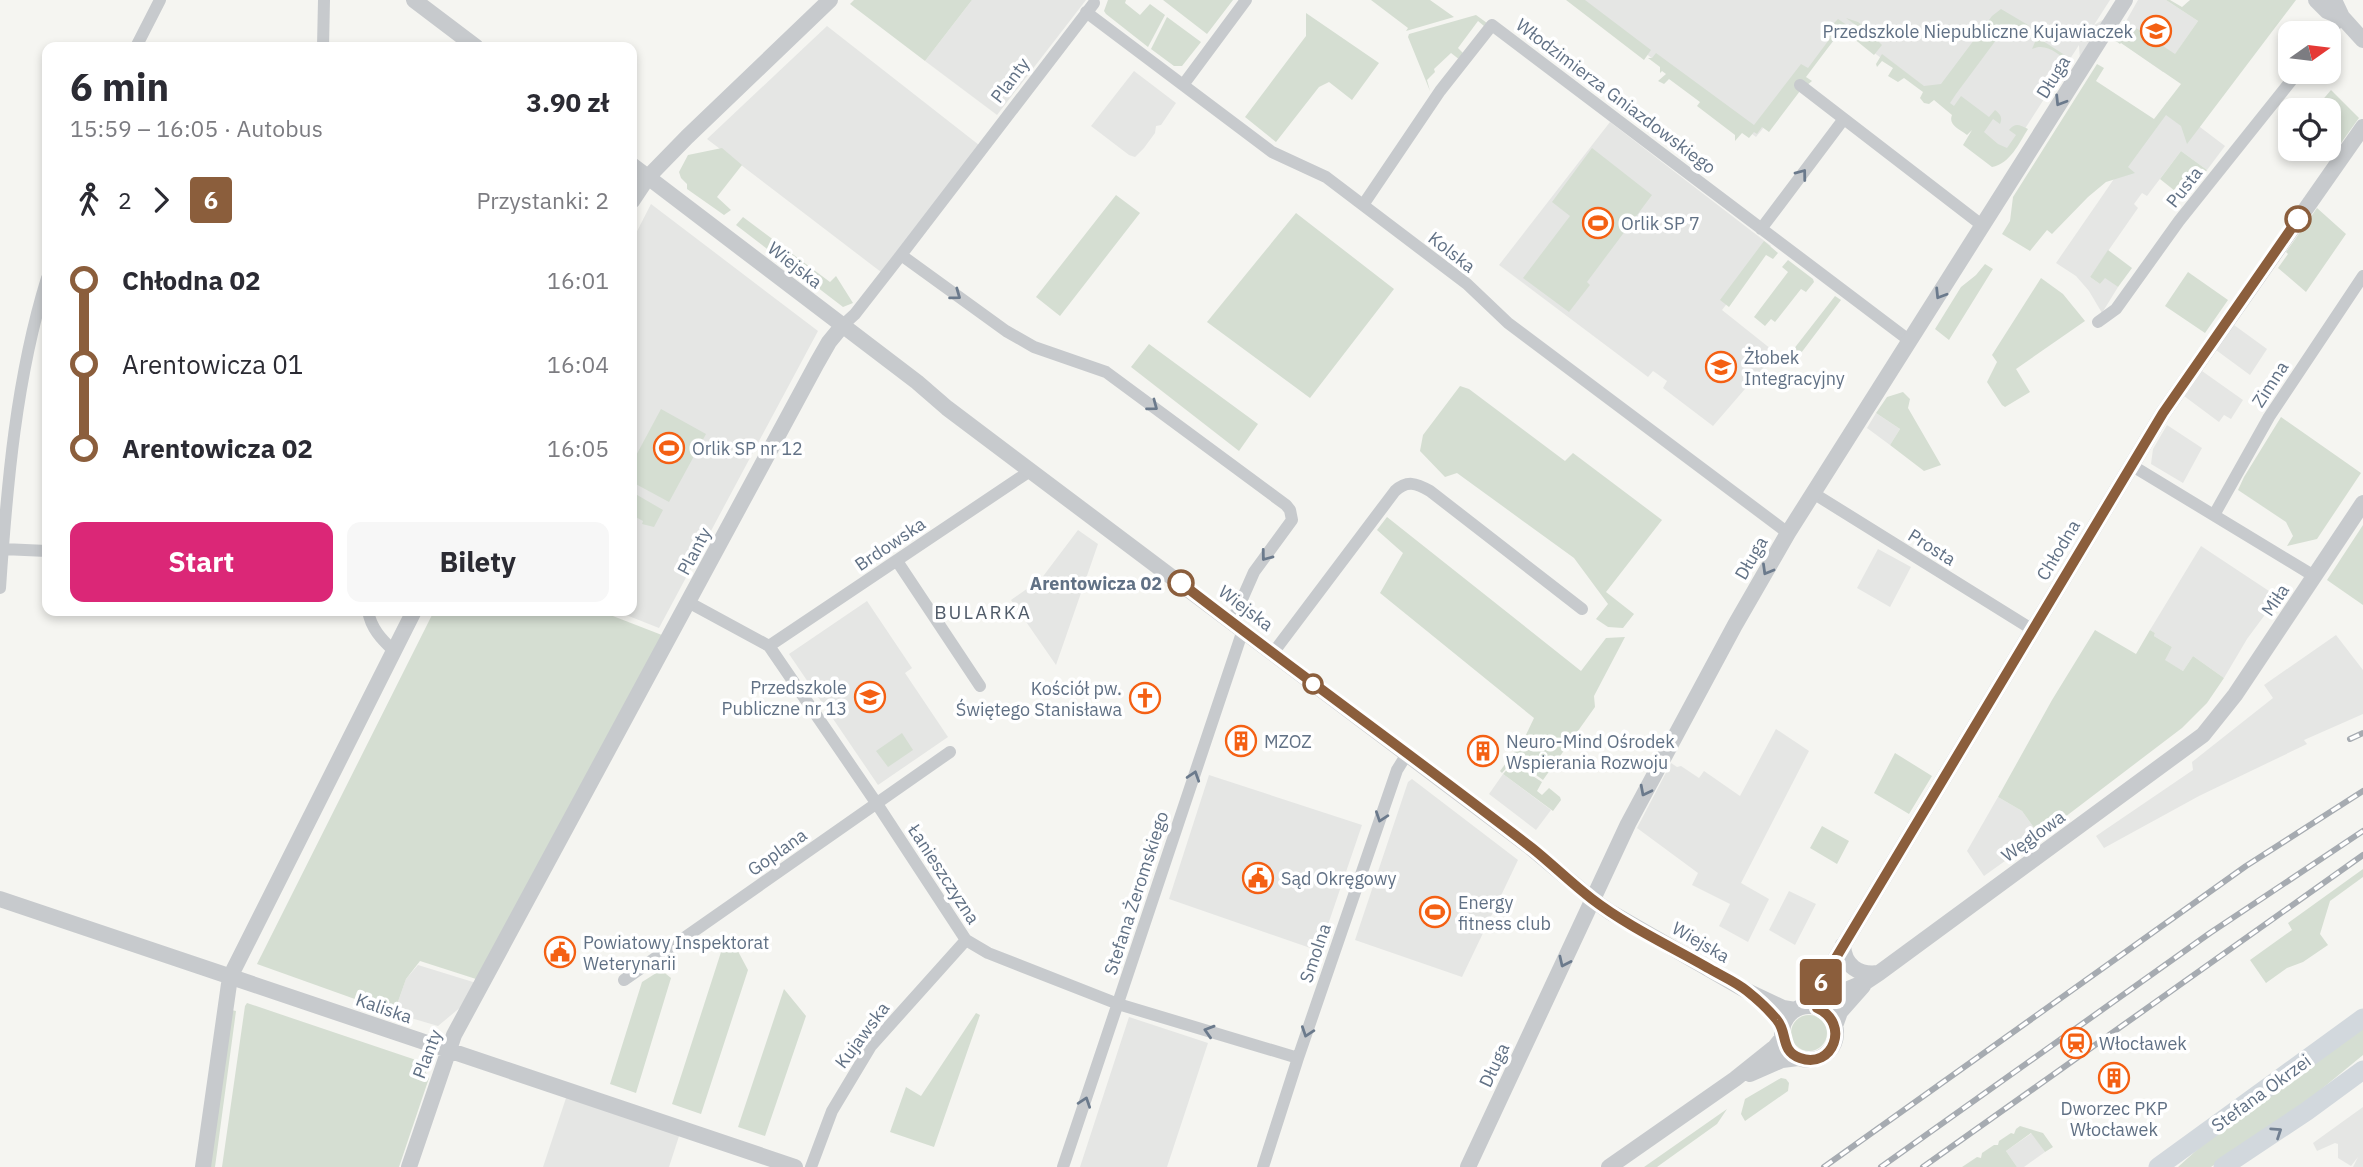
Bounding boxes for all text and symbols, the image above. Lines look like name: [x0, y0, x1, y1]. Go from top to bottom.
street label: Włodzimierza Gniazdowskiego: [1511, 13, 1721, 179]
school or university icon: Przedszkole Niepubliczne Kujawiaczek: [2139, 14, 2173, 48]
place label: Przedszkole Niepubliczne Kujawiaczek: [1823, 20, 2134, 43]
north arrow: [2278, 21, 2342, 84]
map controls: [2278, 21, 2341, 161]
street label: Długa: [2031, 51, 2075, 103]
street label: Planty: [985, 53, 1035, 107]
text: 6 min: [70, 62, 169, 111]
text: 3.90 zł: [526, 85, 609, 119]
one-way arrow: [2055, 94, 2068, 107]
button: locate: [2278, 98, 2341, 161]
text: 15:59 – 16:05 · Autobus: [70, 113, 323, 143]
street label: Pusta: [2161, 162, 2207, 212]
one-way arrow: [1794, 170, 1807, 182]
icon: walk: [70, 181, 108, 219]
icon: forward: [142, 181, 180, 219]
text: 6: [204, 184, 218, 216]
text: 2: [118, 185, 132, 215]
text: Przystanki: 2: [477, 185, 609, 215]
sports icon: Orlik SP 7: [1581, 206, 1615, 240]
unlabelled marker: [2285, 206, 2311, 232]
place label: Orlik SP 7: [1621, 212, 1700, 235]
street label: Kolska: [1424, 226, 1481, 278]
street label: Wiejska: [763, 237, 827, 294]
text: Chłodna 02: [122, 263, 261, 297]
text: 16:01: [547, 265, 609, 295]
one-way arrow: [949, 287, 961, 299]
one-way arrow: [1935, 287, 1948, 300]
place label: Żłobek Integracyjny: [1744, 346, 1845, 390]
text: Arentowicza 01: [122, 347, 303, 381]
text: 16:04: [547, 349, 609, 379]
school or university icon: Żłobek Integracyjny: [1704, 350, 1738, 384]
street label: Zimna: [2247, 356, 2294, 411]
one-way arrow: [1145, 397, 1158, 410]
text: Arentowicza 02: [122, 431, 313, 465]
sports icon: Orlik SP nr 12: [652, 431, 686, 465]
text: 16:05: [547, 433, 609, 463]
place label: Orlik SP nr 12: [692, 437, 803, 460]
street label: Brdowska: [850, 512, 930, 576]
street label: Chłodna: [2031, 515, 2085, 585]
button: Start: [70, 522, 333, 602]
button: Bilety: [347, 522, 609, 602]
street label: Planty: [672, 523, 716, 579]
street label: Prosta: [1904, 523, 1960, 571]
street label: Długa: [1729, 532, 1773, 584]
one-way arrow: [1262, 548, 1274, 561]
one-way arrow: [1762, 563, 1775, 575]
marker: Arentowicza 02: [1168, 570, 1194, 596]
place label: Arentowicza 02: [1030, 572, 1162, 595]
street label: Miła: [2256, 579, 2294, 620]
street label: Wiejska: [1214, 580, 1278, 636]
district label: BULARKA: [934, 600, 1032, 624]
unlabelled marker: [1303, 674, 1323, 694]
place label: Przedszkole Publiczne nr 13: [722, 676, 847, 720]
place label: Kościół pw. Świętego Stanisława: [956, 677, 1122, 721]
school or university icon: Przedszkole Publiczne nr 13: [853, 680, 887, 714]
church icon: Kościół pw. Świętego Stanisława: [1128, 681, 1162, 715]
building icon: MZOZ: [1224, 724, 1258, 758]
place label: MZOZ: [1264, 730, 1312, 753]
place label: Neuro-Mind Ośrodek Wspierania Rozwoju: [1506, 730, 1675, 774]
building icon: Neuro-Mind Ośrodek Wspierania Rozwoju: [1466, 734, 1500, 768]
one-way arrow: [1186, 771, 1200, 783]
one-way arrow: [1640, 784, 1654, 796]
street label: Węglowa: [1997, 805, 2070, 867]
street label: Stefana Żeromskiego: [1099, 808, 1173, 978]
one-way arrow: [1375, 810, 1389, 822]
street label: Łanieszczyzna: [903, 819, 985, 929]
street label: Goplana: [743, 823, 812, 881]
public building icon: Sąd Okręgowy: [1241, 861, 1275, 895]
place label: Sąd Okręgowy: [1281, 867, 1397, 890]
place label: Energy fitness club: [1458, 891, 1551, 935]
sports icon: Energy fitness club: [1418, 895, 1452, 929]
street label: Wiejska: [1668, 916, 1734, 968]
street label: Smolna: [1294, 920, 1336, 986]
place label: Powiatowy Inspektorat Weterynarii: [583, 931, 769, 975]
public building icon: Powiatowy Inspektorat Weterynarii: [543, 935, 577, 969]
one-way arrow: [1558, 955, 1572, 967]
line badge: 6: [1798, 959, 1844, 1005]
text: 6: [1814, 966, 1828, 998]
street label: Kaliska: [353, 988, 415, 1028]
street label: Kujawska: [830, 997, 895, 1073]
one-way arrow: [1203, 1025, 1215, 1040]
one-way arrow: [1301, 1025, 1315, 1037]
street label: Planty: [407, 1026, 447, 1082]
station icon: Włocławek: [2059, 1026, 2093, 1060]
place label: Włocławek: [2099, 1032, 2187, 1055]
street label: Długa: [1474, 1039, 1514, 1091]
street label: Stefana Okrzei: [2207, 1049, 2315, 1137]
building icon: Dworzec PKP Włocławek: [2097, 1061, 2131, 1095]
one-way arrow: [1077, 1097, 1091, 1109]
place label: Dworzec PKP Włocławek: [2060, 1097, 2168, 1141]
one-way arrow: [2269, 1127, 2282, 1140]

